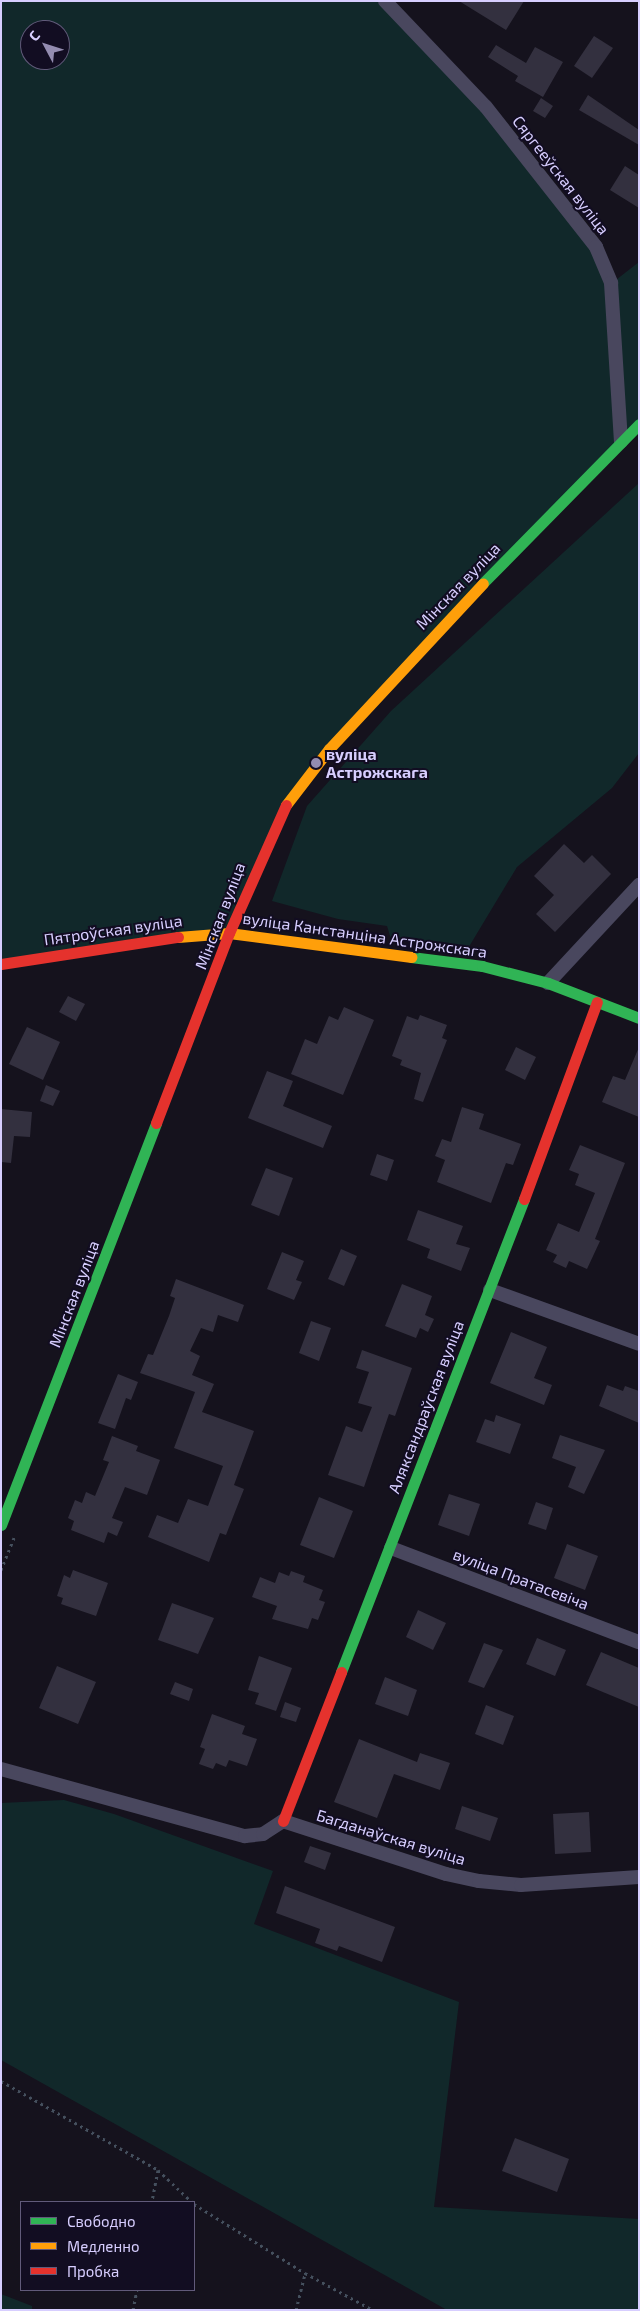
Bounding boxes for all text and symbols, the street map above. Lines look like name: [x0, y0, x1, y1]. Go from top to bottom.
north arrow: [20, 20, 70, 70]
text: С: [25, 27, 43, 44]
street label: Сяргееўская вуліца: [509, 112, 613, 238]
street label: Мінская вуліца: [412, 539, 504, 633]
place label: вуліца Астрожскага: [326, 744, 428, 782]
marker: вуліца Астрожскага: [310, 757, 322, 769]
street label: Мінская вуліца: [191, 860, 249, 972]
street label: вуліца Канстанціна Астрожскага: [242, 908, 488, 962]
street label: Пятроўская вуліца: [43, 911, 183, 949]
street label: Мінская вуліца: [45, 1238, 103, 1350]
street label: Аляксандраўская вуліца: [384, 1318, 468, 1496]
street label: вуліца Пратасевіча: [450, 1544, 592, 1614]
street label: Багданаўская вуліца: [314, 1805, 468, 1869]
legend: [20, 2201, 195, 2291]
text: Свободно: [67, 2212, 136, 2230]
text: Медленно: [67, 2237, 140, 2255]
text: Пробка: [67, 2262, 119, 2280]

